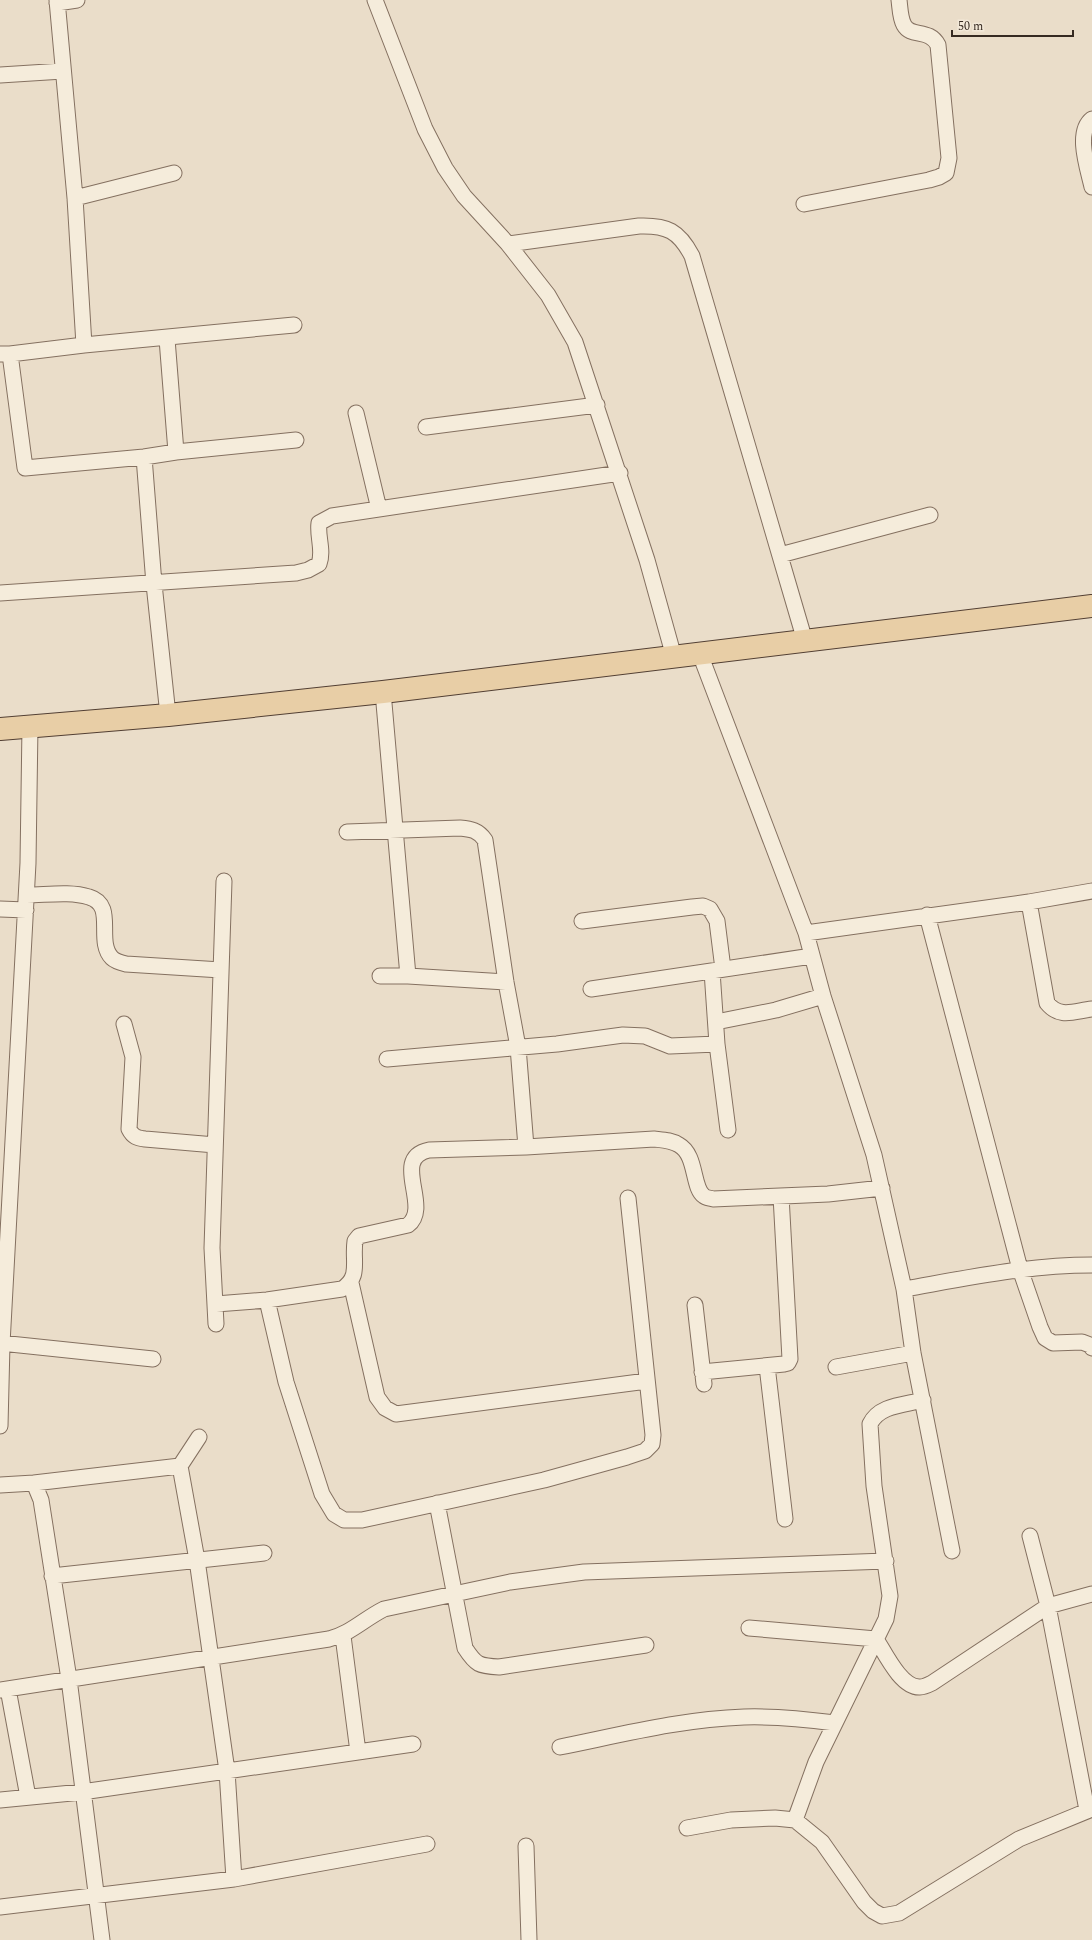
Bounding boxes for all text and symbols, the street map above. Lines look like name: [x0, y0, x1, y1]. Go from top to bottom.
scale bar: [952, 12, 1073, 38]
text: 50 m: [958, 17, 983, 36]

